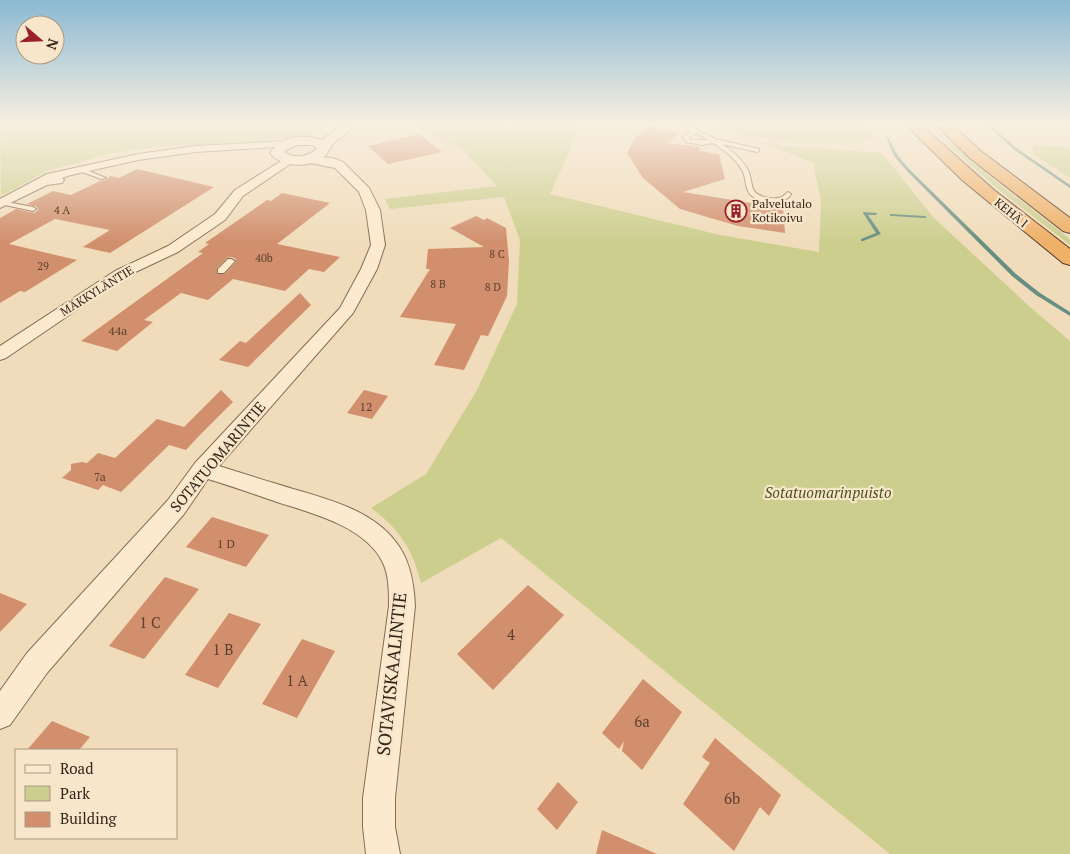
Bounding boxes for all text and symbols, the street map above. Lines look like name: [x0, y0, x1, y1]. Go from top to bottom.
north arrow: [15, 15, 65, 65]
text: N: [42, 36, 63, 53]
street label: KEHÄ I: [992, 195, 1031, 231]
place label: Palvelutalo Kotikoivu: [752, 196, 812, 225]
building icon: Palvelutalo Kotikoivu: [724, 199, 748, 223]
house number: 4 A: [54, 203, 70, 217]
house number: 8 C: [489, 247, 505, 261]
house number: 40b: [255, 251, 273, 265]
house number: 29: [37, 259, 49, 273]
street label: MÄKKYLÄNTIE: [57, 262, 136, 319]
house number: 8 B: [430, 277, 446, 291]
house number: 8 D: [485, 280, 501, 294]
house number: 44a: [109, 323, 127, 338]
street label: SOTATUOMARINTIE: [165, 397, 269, 516]
house number: 12: [360, 399, 372, 414]
house number: 7a: [94, 469, 106, 484]
park label: Sotatuomarinpuisto: [764, 482, 892, 502]
house number: 1 D: [217, 536, 235, 551]
street label: SOTAVISKAALINTIE: [370, 591, 412, 757]
house number: 1 C: [139, 612, 161, 632]
house number: 4: [507, 624, 515, 644]
house number: 1 B: [213, 639, 233, 659]
house number: 1 A: [286, 670, 309, 690]
house number: 6a: [634, 711, 650, 731]
legend: [15, 749, 178, 839]
text: Road: [60, 758, 93, 778]
text: Park: [60, 783, 90, 803]
house number: 6b: [724, 788, 740, 808]
text: Building: [60, 808, 118, 828]

